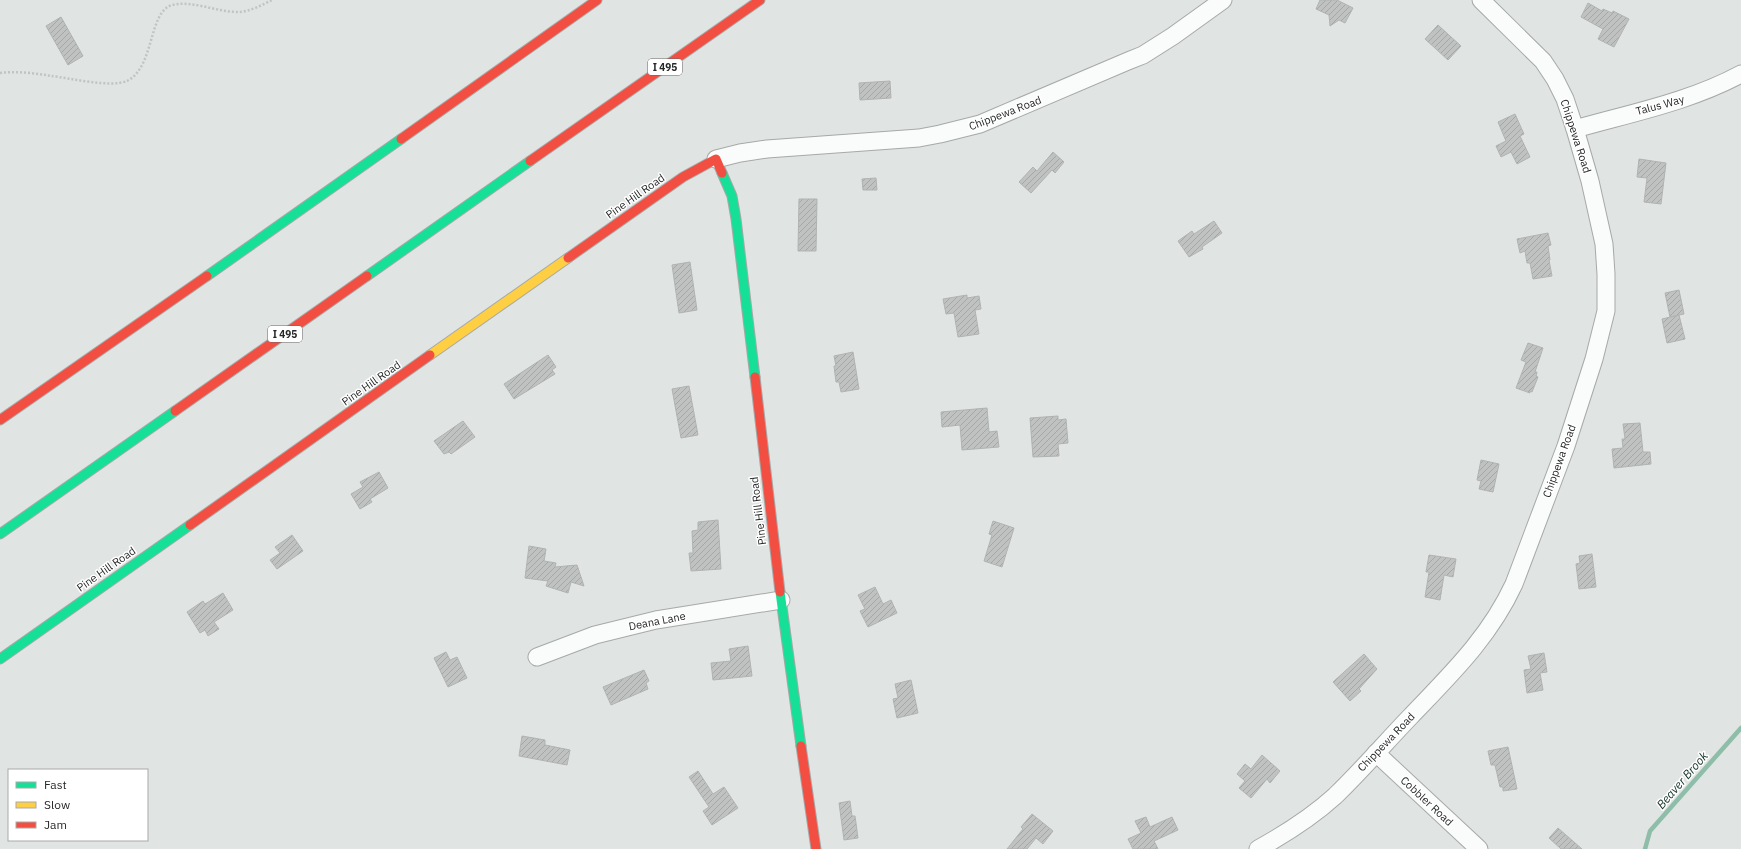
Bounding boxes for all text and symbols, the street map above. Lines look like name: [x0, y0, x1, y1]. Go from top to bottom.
road number: I 495: [648, 59, 682, 75]
street label: Talus Way: [1634, 92, 1686, 118]
street label: Chippewa Road: [967, 93, 1043, 133]
street label: Chippewa Road: [1557, 97, 1595, 175]
street label: Pine Hill Road: [603, 171, 667, 221]
road number: I 495: [268, 326, 302, 342]
street label: Pine Hill Road: [339, 358, 403, 408]
street label: Chippewa Road: [1539, 423, 1579, 499]
street label: Pine Hill Road: [747, 476, 769, 546]
street label: Pine Hill Road: [74, 544, 138, 594]
street label: Deana Lane: [627, 609, 687, 633]
street label: Chippewa Road: [1354, 710, 1418, 774]
water label: Beaver Brook: [1653, 748, 1711, 812]
legend: [8, 769, 148, 841]
street label: Cobbler Road: [1398, 773, 1456, 829]
text: Fast: [44, 777, 67, 792]
text: Slow: [44, 797, 70, 812]
text: Jam: [44, 817, 67, 832]

